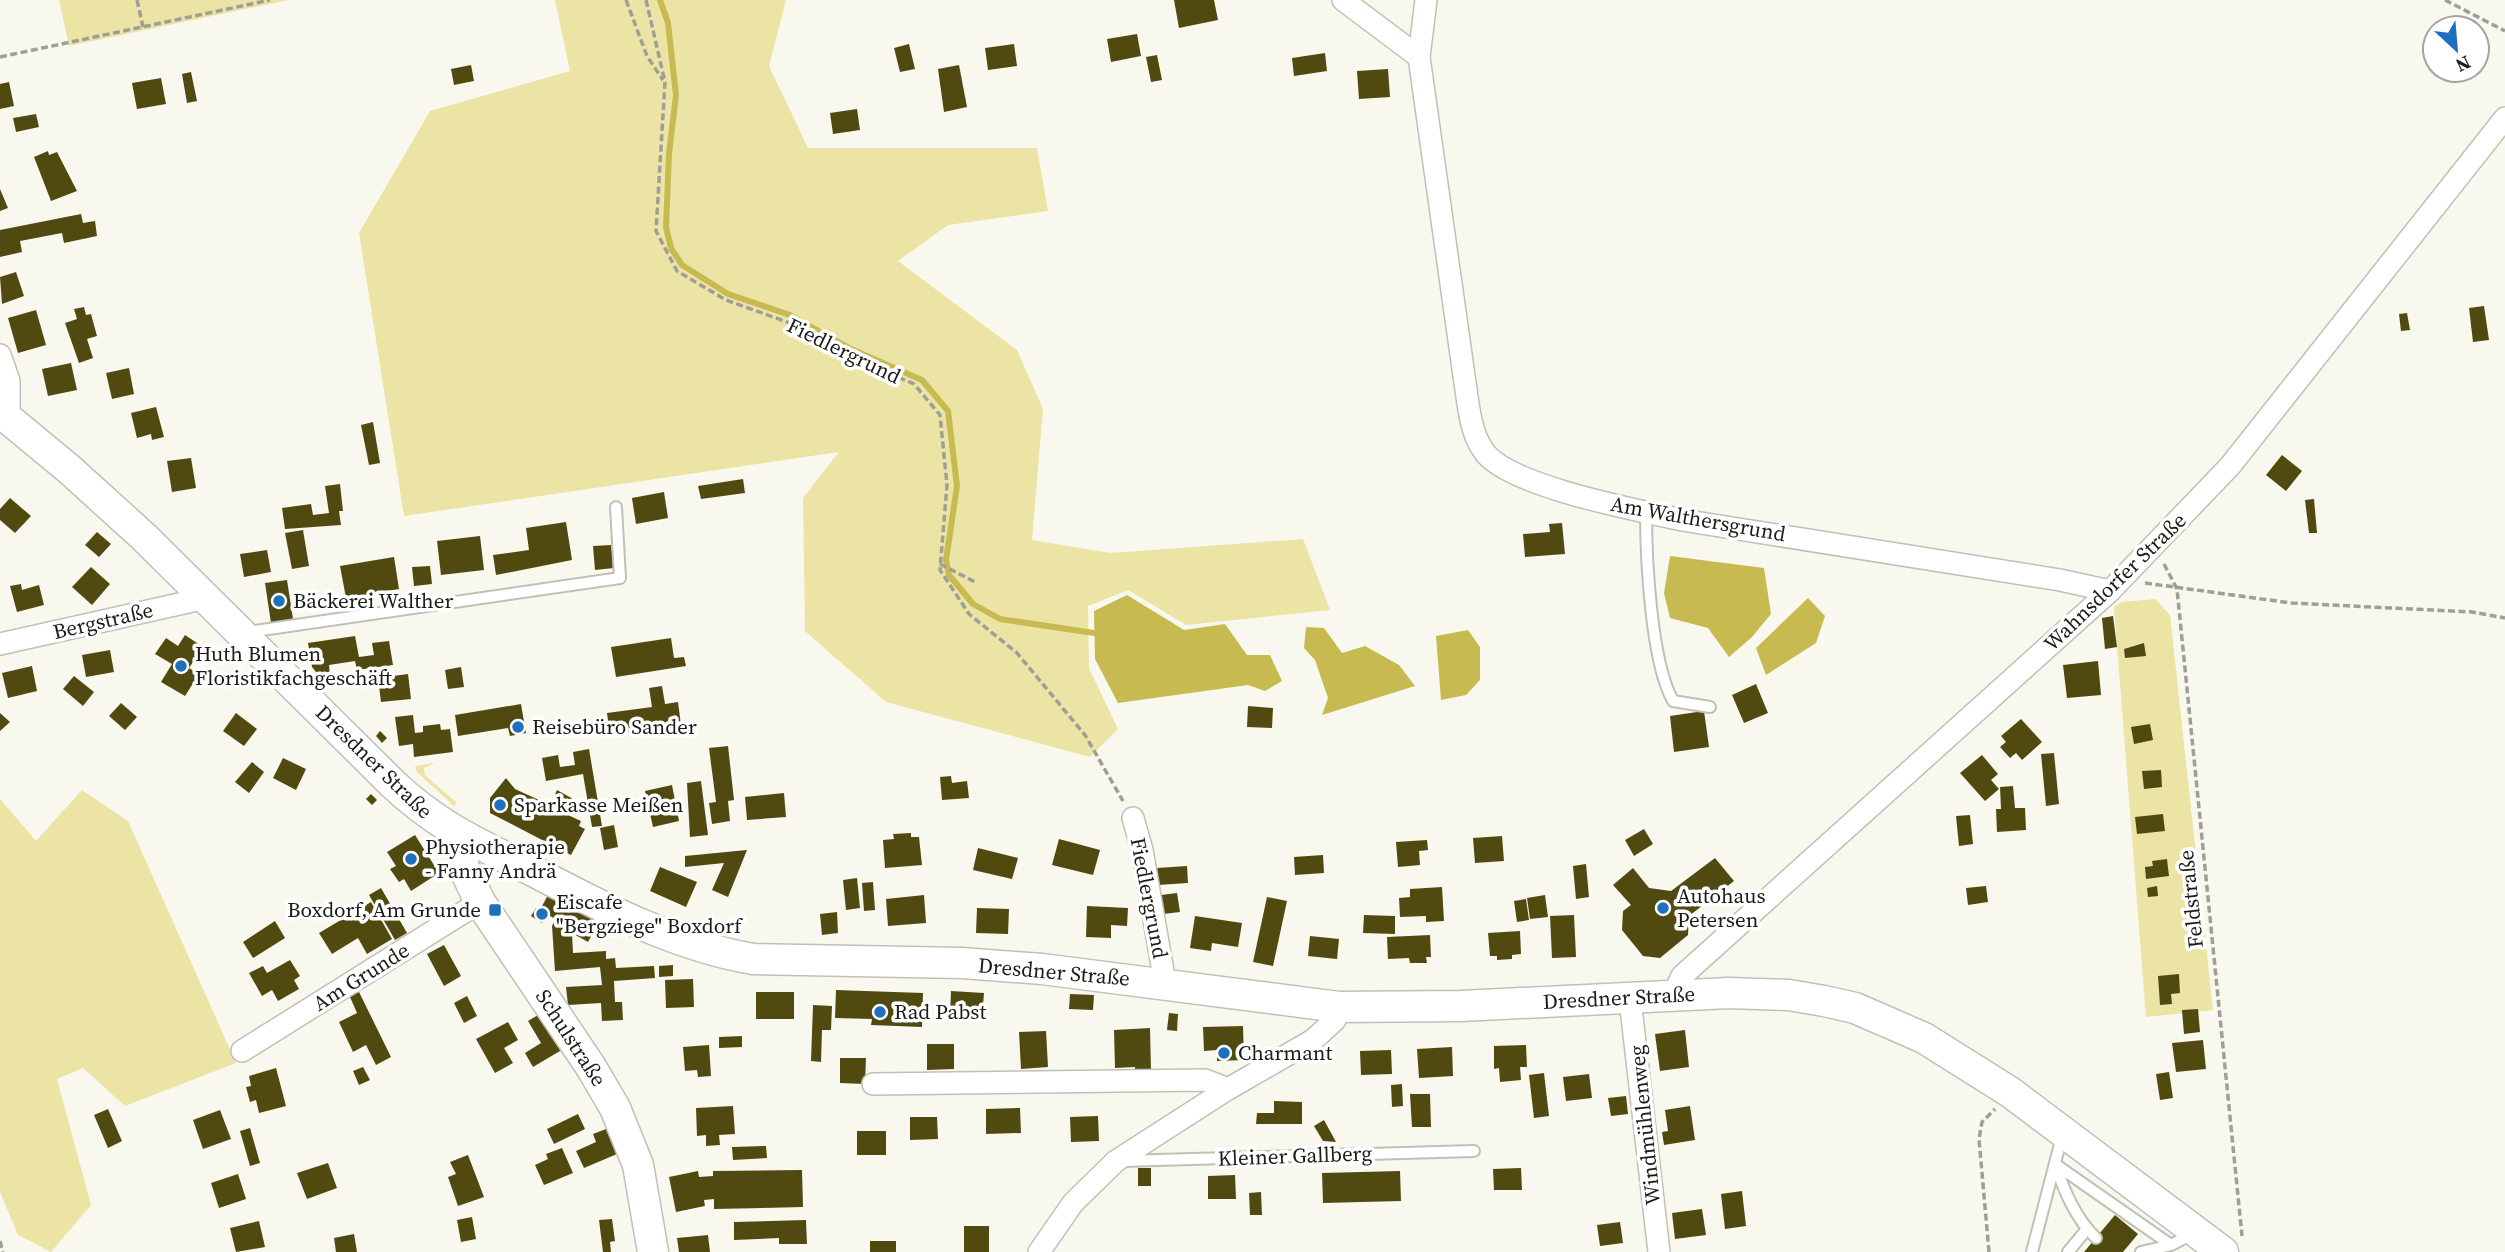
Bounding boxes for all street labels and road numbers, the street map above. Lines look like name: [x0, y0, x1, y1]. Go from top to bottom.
street label: Fiedlergrund: [783, 311, 906, 391]
street label: Am Walthersgrund: [1608, 489, 1788, 548]
street label: Wahnsdorfer Straße: [2037, 506, 2192, 657]
street label: Bergstraße: [50, 595, 156, 646]
street label: Dresdner Straße: [309, 698, 439, 825]
street label: Fiedlergrund: [1124, 835, 1175, 961]
street label: Feldstraße: [2171, 849, 2210, 949]
street label: Am Grunde: [307, 936, 414, 1018]
street label: Dresdner Straße: [977, 950, 1131, 993]
street label: Dresdner Straße: [1542, 979, 1696, 1016]
street label: Schulstraße: [529, 984, 614, 1092]
street label: Windmühlenweg: [1622, 1044, 1667, 1206]
street label: Kleiner Gallberg: [1217, 1138, 1373, 1173]

